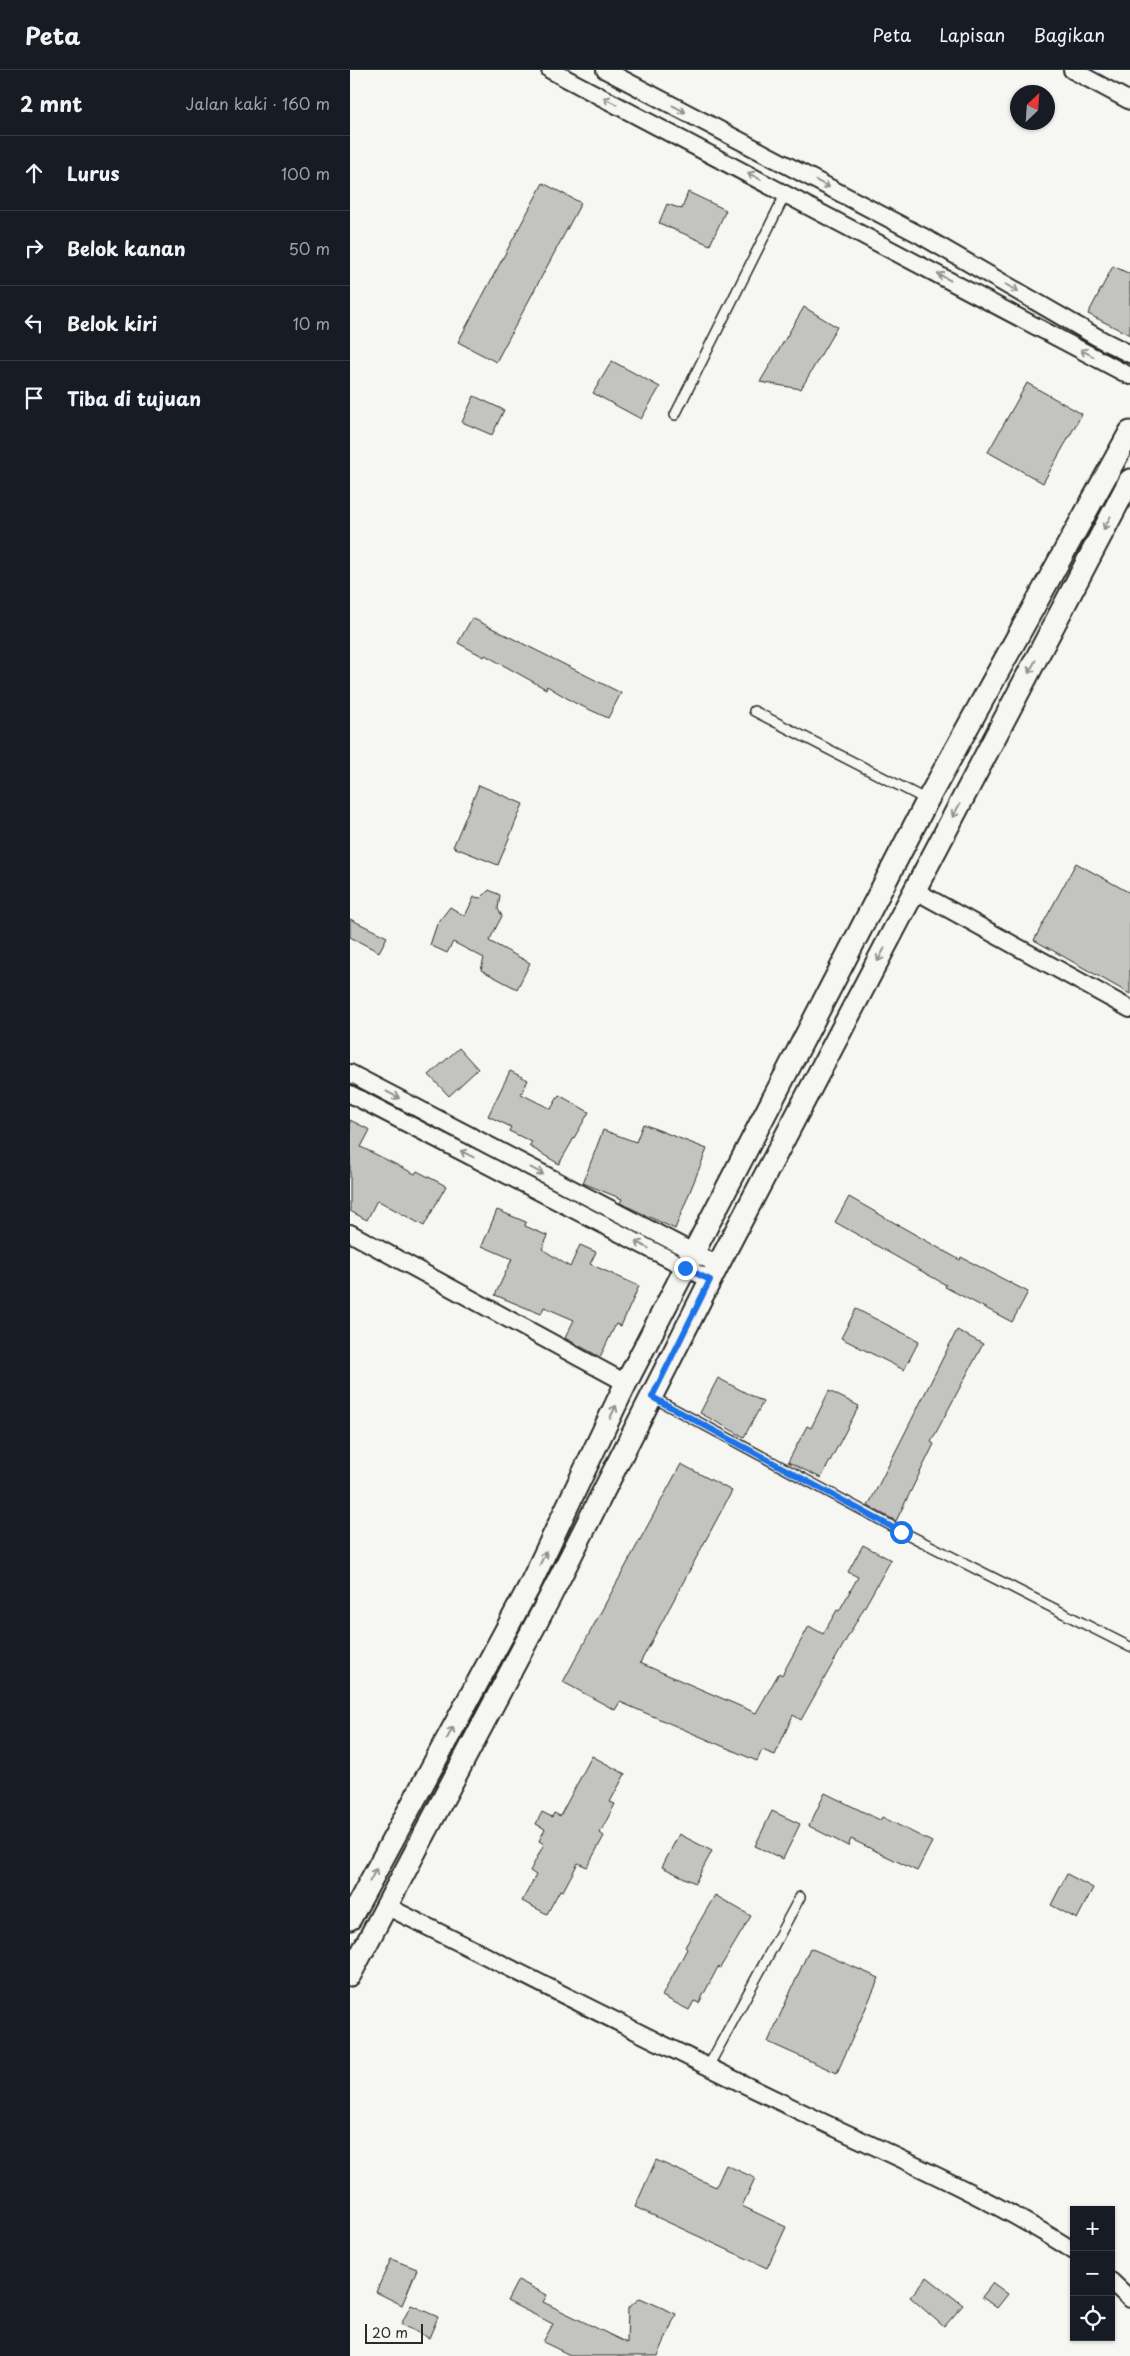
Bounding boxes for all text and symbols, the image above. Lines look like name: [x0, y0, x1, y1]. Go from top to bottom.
text: Peta: [25, 17, 81, 53]
text: Peta: [873, 21, 911, 48]
text: Lapisan: [939, 21, 1005, 48]
text: Bagikan: [1033, 21, 1105, 48]
north arrow: [1010, 85, 1055, 130]
text: 2 mnt: [20, 87, 82, 119]
text: Jalan kaki · 160 m: [186, 91, 330, 115]
one-way arrow: [602, 96, 617, 106]
one-way arrow: [672, 104, 687, 114]
icon: ahead: [20, 159, 48, 187]
text: Lurus: [67, 159, 120, 187]
text: 100 m: [281, 161, 330, 185]
one-way arrow: [746, 171, 761, 181]
one-way arrow: [815, 180, 830, 189]
icon: right: [20, 234, 48, 262]
text: Belok kanan: [67, 234, 186, 262]
text: 50 m: [289, 236, 330, 260]
one-way arrow: [936, 272, 951, 282]
one-way arrow: [1004, 283, 1018, 293]
icon: left: [20, 309, 48, 337]
text: Belok kiri: [67, 309, 157, 337]
text: 10 m: [293, 311, 330, 335]
one-way arrow: [1080, 348, 1095, 358]
icon: arrive: [20, 384, 48, 412]
text: Tiba di tujuan: [67, 384, 201, 412]
one-way arrow: [1102, 515, 1111, 530]
one-way arrow: [1027, 659, 1036, 674]
one-way arrow: [951, 803, 960, 818]
one-way arrow: [876, 947, 886, 962]
one-way arrow: [385, 1091, 400, 1100]
one-way arrow: [459, 1149, 474, 1159]
one-way arrow: [529, 1167, 544, 1176]
one-way arrow: [635, 1240, 650, 1249]
route end: [674, 1257, 697, 1280]
one-way arrow: [608, 1404, 618, 1419]
route start: [890, 1521, 913, 1544]
one-way arrow: [538, 1551, 548, 1566]
one-way arrow: [445, 1725, 455, 1740]
one-way arrow: [368, 1868, 378, 1883]
map controls: [1070, 2206, 1115, 2341]
button: +: [1070, 2206, 1115, 2251]
button: −: [1070, 2251, 1115, 2296]
button: locate: [1070, 2296, 1115, 2341]
scale bar: [365, 2321, 422, 2344]
text: 20 m: [372, 2322, 408, 2343]

